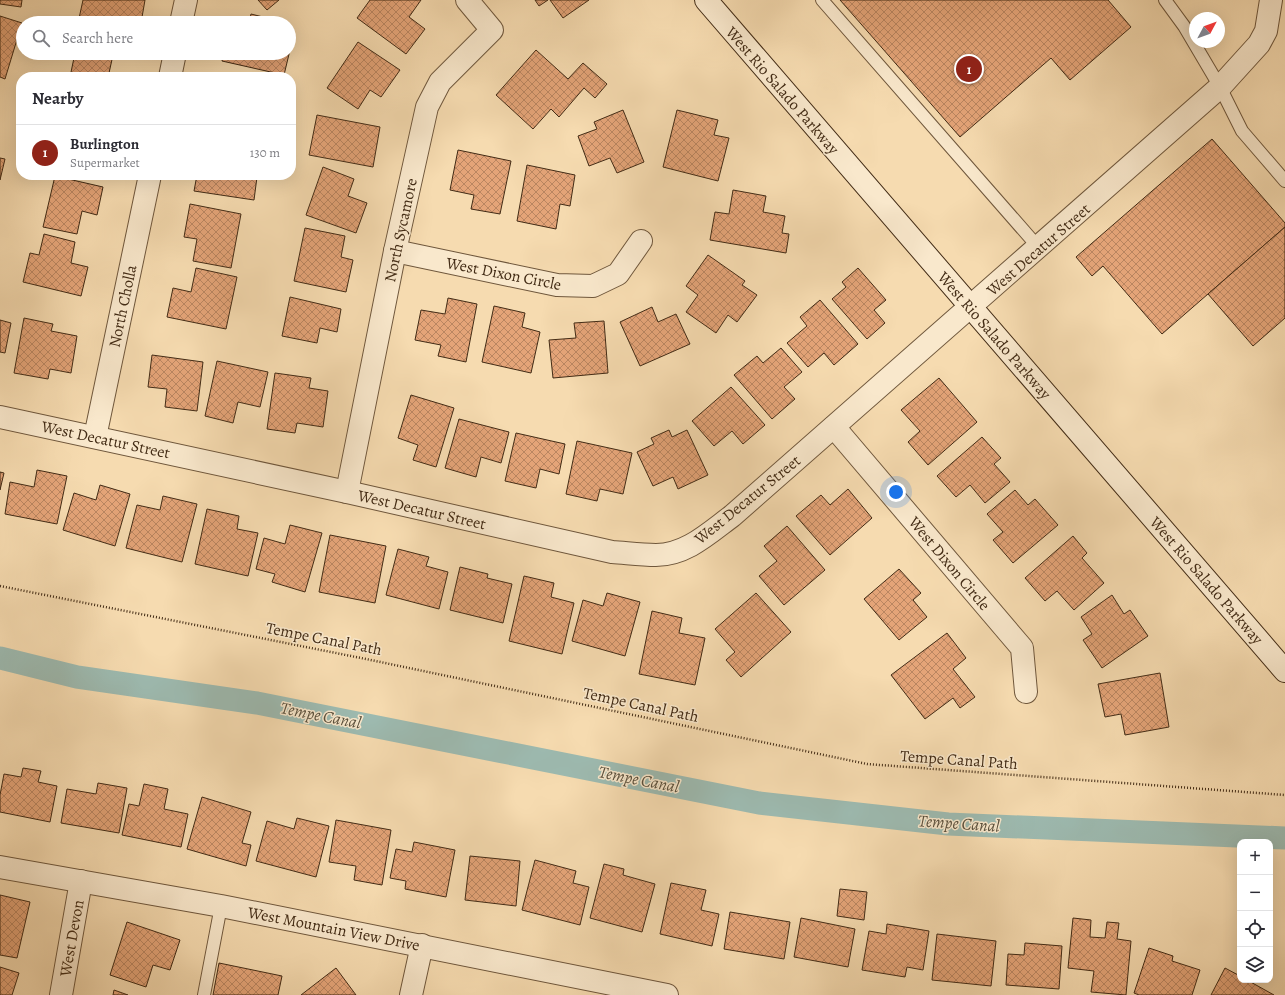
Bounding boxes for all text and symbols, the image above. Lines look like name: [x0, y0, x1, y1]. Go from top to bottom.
north arrow: [1189, 12, 1225, 48]
search box: [16, 16, 296, 60]
street label: West Rio Salado Parkway: [720, 21, 845, 160]
icon: search: [30, 27, 52, 49]
text: Search here: [62, 28, 133, 48]
pin: 1: [956, 54, 982, 84]
text: Nearby: [32, 87, 83, 110]
text: Burlington: [70, 134, 139, 154]
text: 1: [43, 144, 47, 161]
text: 130 m: [250, 144, 280, 161]
text: Supermarket: [70, 154, 140, 171]
street label: North Sycamore: [379, 176, 423, 284]
street label: West Decatur Street: [981, 199, 1095, 302]
street label: West Dixon Circle: [443, 252, 563, 296]
street label: North Cholla: [103, 262, 143, 350]
street label: West Rio Salado Parkway: [932, 266, 1057, 405]
street label: West Decatur Street: [39, 415, 172, 464]
street label: West Decatur Street: [689, 450, 805, 550]
your location: [886, 482, 906, 502]
street label: West Decatur Street: [355, 484, 488, 535]
street label: West Dixon Circle: [903, 511, 995, 615]
street label: West Rio Salado Parkway: [1144, 511, 1269, 650]
street label: Tempe Canal Path: [264, 617, 384, 661]
street label: Tempe Canal Path: [581, 682, 701, 728]
water label: Tempe Canal: [279, 696, 364, 735]
street label: Tempe Canal Path: [900, 745, 1019, 775]
water label: Tempe Canal: [597, 760, 682, 799]
water label: Tempe Canal: [917, 809, 1001, 838]
map controls: [1237, 839, 1273, 983]
button: +: [1237, 839, 1273, 875]
button: −: [1237, 875, 1273, 911]
street label: West Devon: [54, 898, 90, 979]
street label: West Mountain View Drive: [245, 901, 422, 956]
button: locate: [1237, 911, 1273, 947]
button: layers: [1237, 947, 1273, 983]

